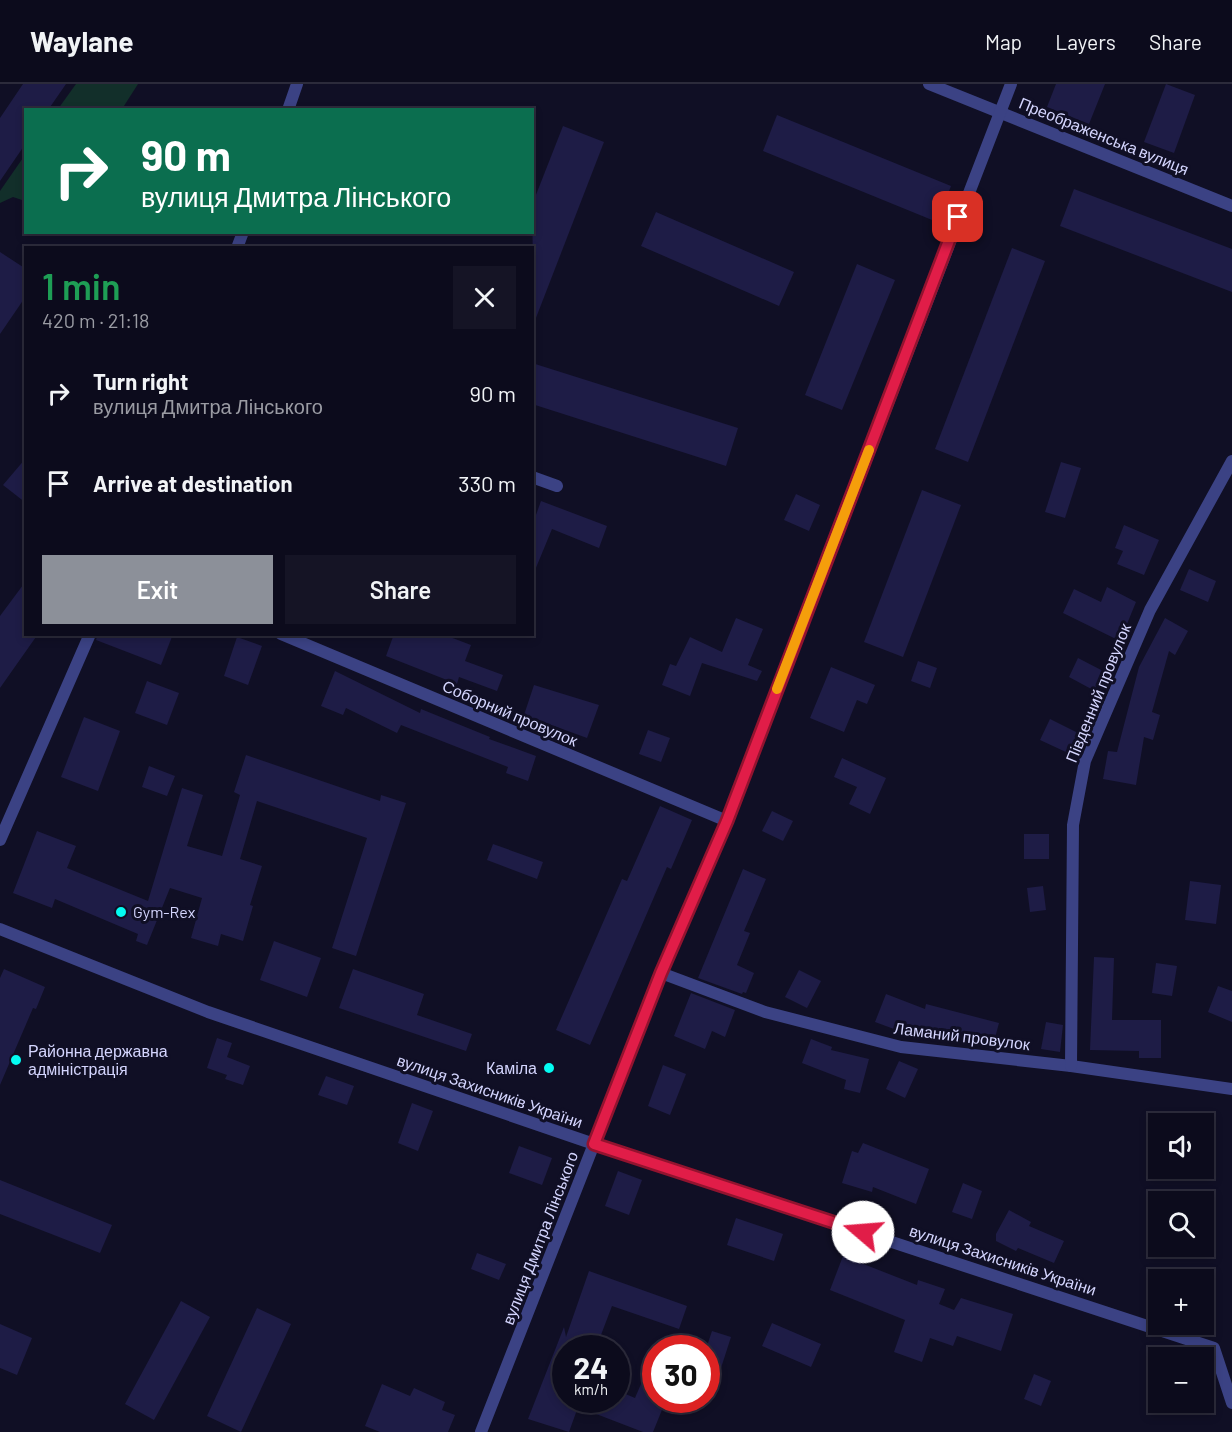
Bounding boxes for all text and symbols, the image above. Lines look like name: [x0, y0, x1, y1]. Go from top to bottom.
text: Waylane: [30, 24, 134, 58]
text: Map: [985, 29, 1022, 54]
text: Layers: [1055, 29, 1116, 54]
text: Share: [1149, 29, 1202, 54]
street label: Преображенська вулиця: [1017, 93, 1192, 178]
text: 90 m: [141, 129, 231, 179]
icon: right: [42, 132, 120, 210]
text: вулиця Дмитра Лінського: [141, 180, 451, 212]
pin: [932, 191, 983, 242]
icon: arrive: [941, 200, 974, 233]
text: 1 min: [42, 264, 121, 307]
button: close: [453, 266, 516, 329]
text: 420 m · 21:18: [42, 308, 149, 332]
text: Turn right: [93, 368, 188, 394]
icon: right: [42, 377, 75, 410]
text: 90 m: [470, 380, 516, 406]
text: вулиця Дмитра Лінського: [93, 394, 323, 418]
icon: arrive: [42, 467, 75, 500]
text: Arrive at destination: [93, 470, 292, 496]
text: 330 m: [458, 470, 516, 496]
button: Exit: [42, 555, 273, 624]
button: Share: [285, 555, 516, 624]
street label: Південний провулок: [1061, 620, 1134, 765]
street label: Соборний провулок: [440, 675, 582, 750]
place label: Gym-Rex: [133, 902, 196, 921]
marker: Gym-Rex: [114, 905, 128, 919]
street label: Ламаний провулок: [893, 1018, 1032, 1053]
place label: Районна державна адміністрація: [28, 1041, 168, 1078]
street label: вулиця Захисників України: [395, 1050, 585, 1131]
marker: Районна державна адміністрація: [9, 1053, 23, 1067]
place label: Каміла: [486, 1058, 537, 1077]
marker: Каміла: [542, 1061, 556, 1075]
map controls: [1148, 1113, 1214, 1413]
button: sound: [1148, 1113, 1214, 1179]
street label: вулиця Дмитра Лінського: [498, 1148, 581, 1327]
button: search: [1148, 1191, 1214, 1257]
position arrow: [831, 1200, 895, 1264]
street label: вулиця Захисників України: [907, 1220, 1099, 1299]
button: +: [1148, 1269, 1214, 1335]
speed limit sign: 30: [642, 1335, 720, 1413]
button: −: [1148, 1347, 1214, 1413]
text: 24: [574, 1349, 608, 1385]
text: km/h: [574, 1380, 608, 1398]

